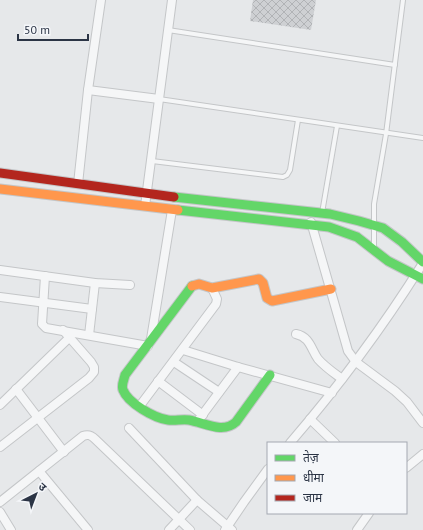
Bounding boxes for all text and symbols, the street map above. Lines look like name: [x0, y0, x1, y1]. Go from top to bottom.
scale bar: [18, 16, 88, 42]
text: 50 m: [24, 22, 50, 37]
legend: [267, 442, 407, 514]
text: तेज़: [303, 450, 320, 465]
text: धीमा: [303, 470, 325, 485]
north arrow: [16, 474, 56, 514]
text: उ: [36, 479, 50, 494]
text: जाम: [303, 490, 323, 505]

